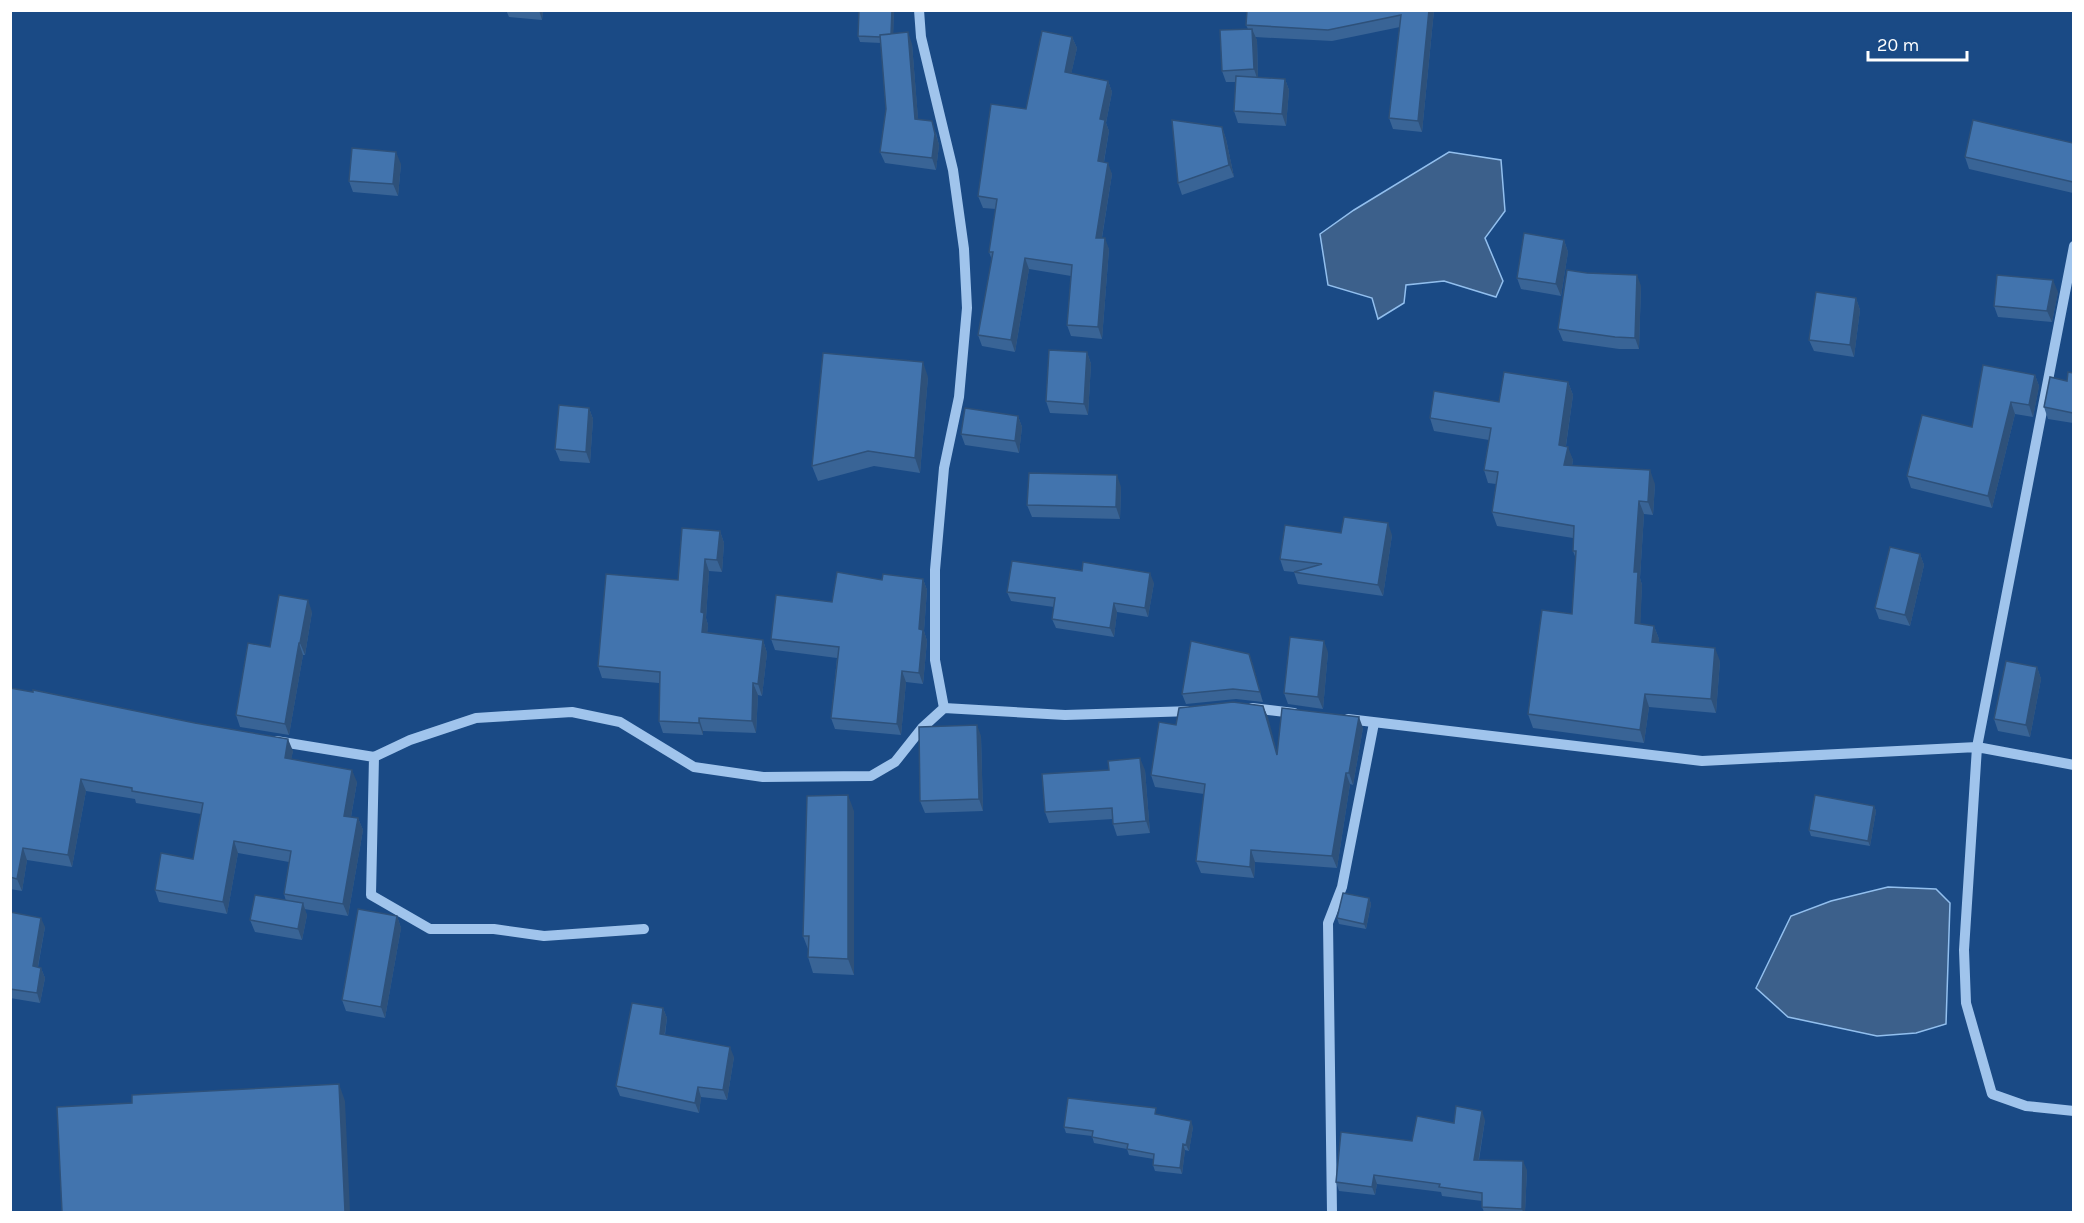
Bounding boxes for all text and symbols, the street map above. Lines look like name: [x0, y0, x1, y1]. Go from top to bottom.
scale bar: [1868, 24, 1967, 62]
text: 20 m: [1877, 34, 1919, 56]

